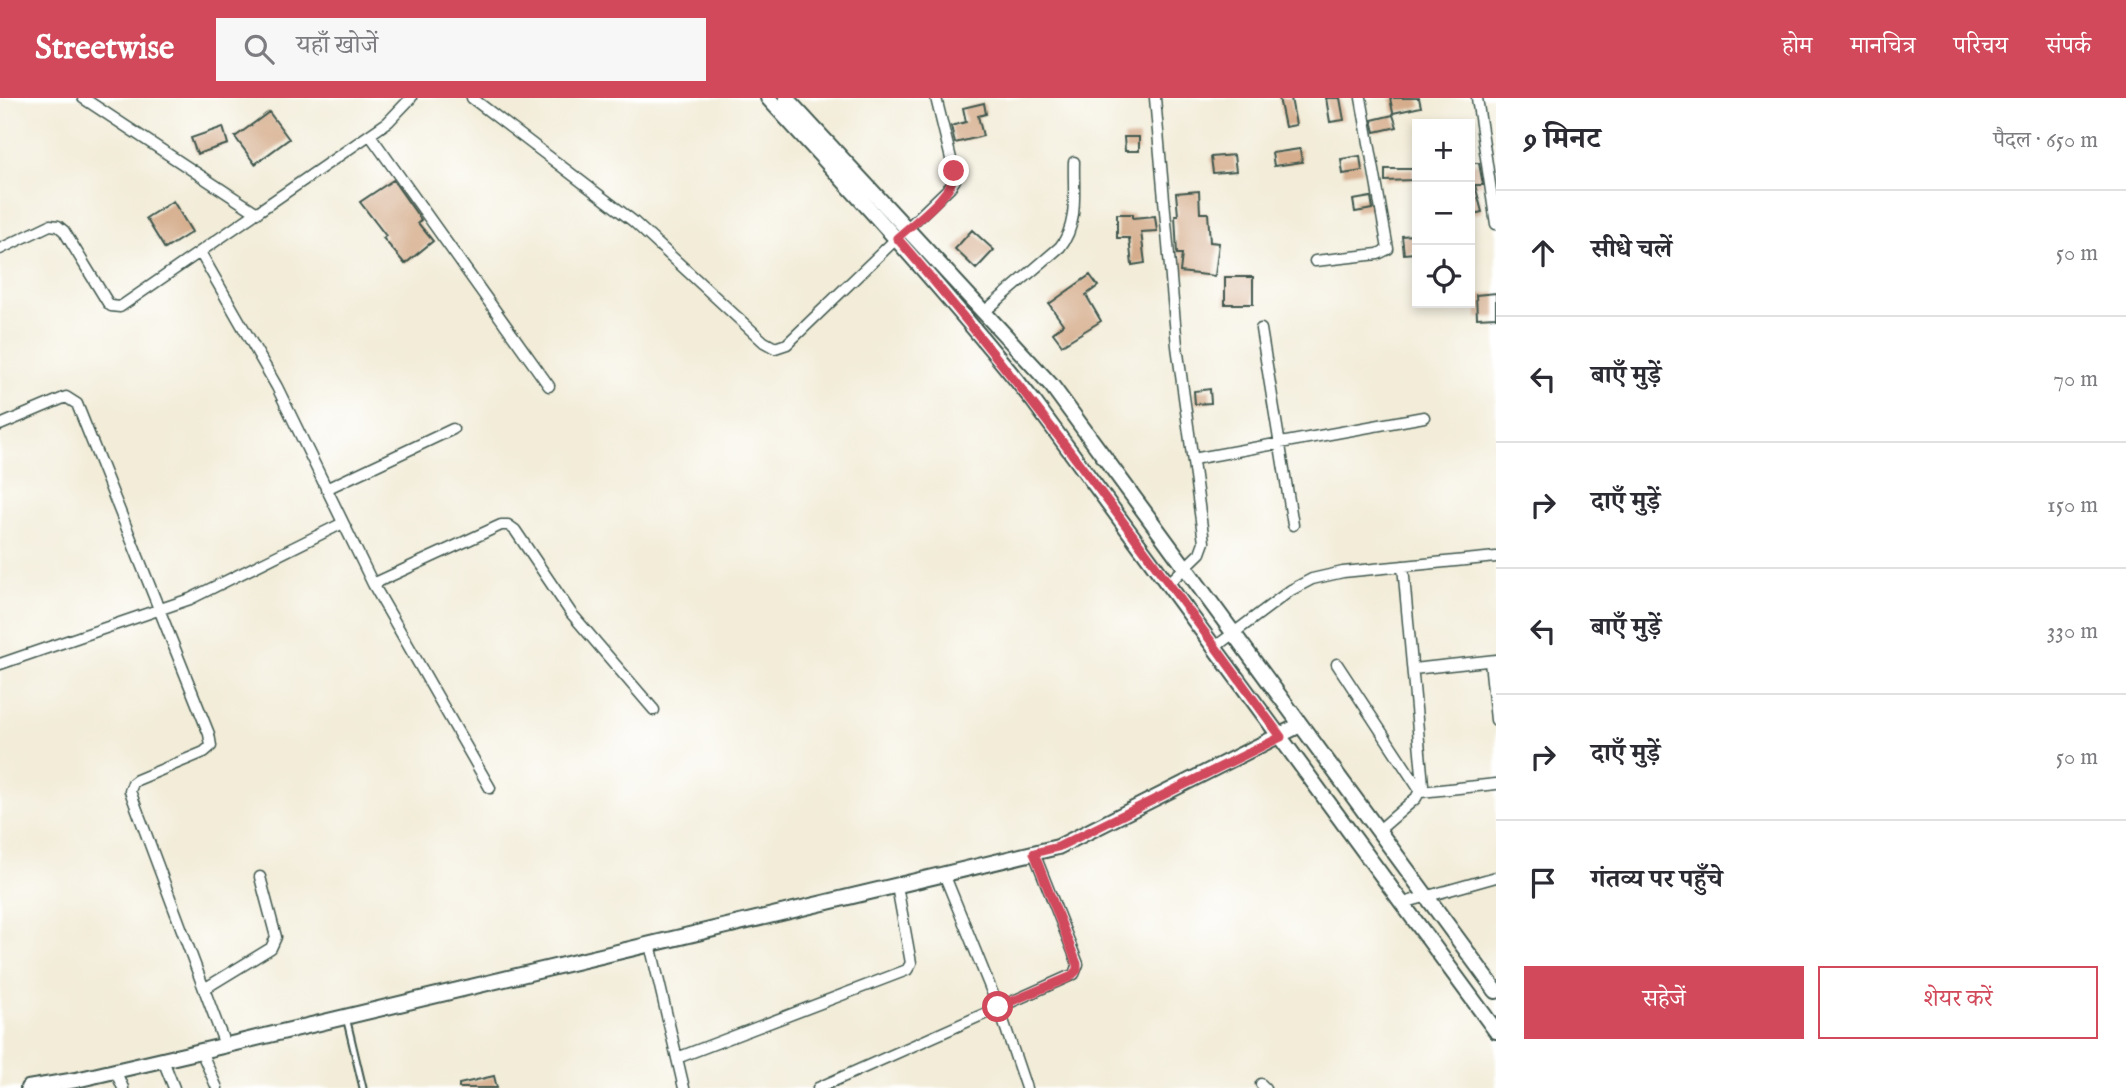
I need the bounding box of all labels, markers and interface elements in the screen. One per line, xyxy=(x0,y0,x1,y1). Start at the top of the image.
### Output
search box xyxy=(216,18,706,81)
text: Streetwise xyxy=(35,28,174,70)
text: यहाँ खोजें xyxy=(296,29,378,62)
icon: search xyxy=(240,30,278,68)
text: होम xyxy=(1782,31,1812,62)
text: मानचित्र xyxy=(1850,31,1916,62)
text: परिचय xyxy=(1954,31,2008,62)
text: संपर्क xyxy=(2046,31,2091,62)
map controls xyxy=(1412,119,1475,308)
button: + xyxy=(1412,119,1475,182)
text: 9 मिनट xyxy=(1524,121,1601,159)
text: पैदल · 650 m xyxy=(1993,126,2098,155)
route end xyxy=(938,155,969,186)
button: − xyxy=(1412,182,1475,245)
text: सीधे चलें xyxy=(1591,233,1672,266)
icon: ahead xyxy=(1524,234,1562,272)
text: 50 m xyxy=(2056,239,2098,268)
button: locate xyxy=(1412,245,1475,308)
text: बाएँ मुड़ें xyxy=(1591,359,1661,392)
icon: left xyxy=(1524,360,1562,398)
text: 70 m xyxy=(2053,365,2098,394)
text: दाएँ मुड़ें xyxy=(1591,485,1660,518)
icon: right xyxy=(1524,486,1562,524)
text: 150 m xyxy=(2047,491,2098,520)
text: बाएँ मुड़ें xyxy=(1591,611,1661,644)
icon: left xyxy=(1524,612,1562,650)
text: 330 m xyxy=(2047,617,2098,646)
text: दाएँ मुड़ें xyxy=(1591,737,1660,770)
icon: right xyxy=(1524,738,1562,776)
text: 50 m xyxy=(2056,743,2098,772)
text: गंतव्य पर पहुँचे xyxy=(1591,863,1723,896)
icon: arrive xyxy=(1524,864,1562,902)
button: सहेजें xyxy=(1524,966,1804,1039)
button: शेयर करें xyxy=(1818,966,2098,1039)
route start xyxy=(982,991,1013,1022)

